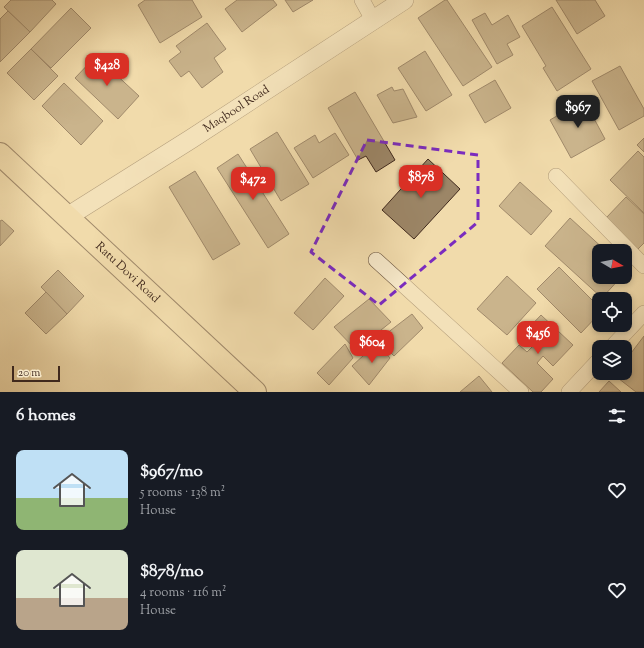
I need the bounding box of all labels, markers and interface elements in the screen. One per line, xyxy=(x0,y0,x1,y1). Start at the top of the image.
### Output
pin: $428 xyxy=(83,53,131,87)
text: $428 xyxy=(94,57,120,75)
street label: Maqbool Road xyxy=(200,81,273,137)
pin: $967 xyxy=(554,95,602,129)
text: $967 xyxy=(565,99,591,117)
pin: $878 xyxy=(397,165,445,199)
pin: $472 xyxy=(229,167,277,201)
text: $878 xyxy=(408,169,434,187)
text: $472 xyxy=(240,171,266,189)
street label: Ratu Dovi Road xyxy=(91,238,164,308)
north arrow xyxy=(592,244,632,284)
map controls xyxy=(592,244,632,380)
button: locate xyxy=(592,292,632,332)
pin: $456 xyxy=(514,321,562,355)
text: $456 xyxy=(526,325,550,343)
pin: $604 xyxy=(348,330,396,364)
text: $604 xyxy=(359,334,385,352)
button: layers xyxy=(592,340,632,380)
scale bar xyxy=(12,364,60,383)
text: 20 m xyxy=(18,365,40,381)
text: 6 homes xyxy=(16,404,76,428)
icon: filters xyxy=(606,405,628,427)
text: $967/mo xyxy=(140,460,203,484)
icon: home xyxy=(48,466,96,514)
icon: heart xyxy=(606,479,628,501)
text: 5 rooms · 138 m² xyxy=(140,484,225,502)
text: House xyxy=(140,502,176,520)
text: $878/mo xyxy=(140,560,204,584)
icon: home xyxy=(48,566,96,614)
icon: heart xyxy=(606,579,628,601)
text: 4 rooms · 116 m² xyxy=(140,584,226,602)
text: House xyxy=(140,602,176,620)

